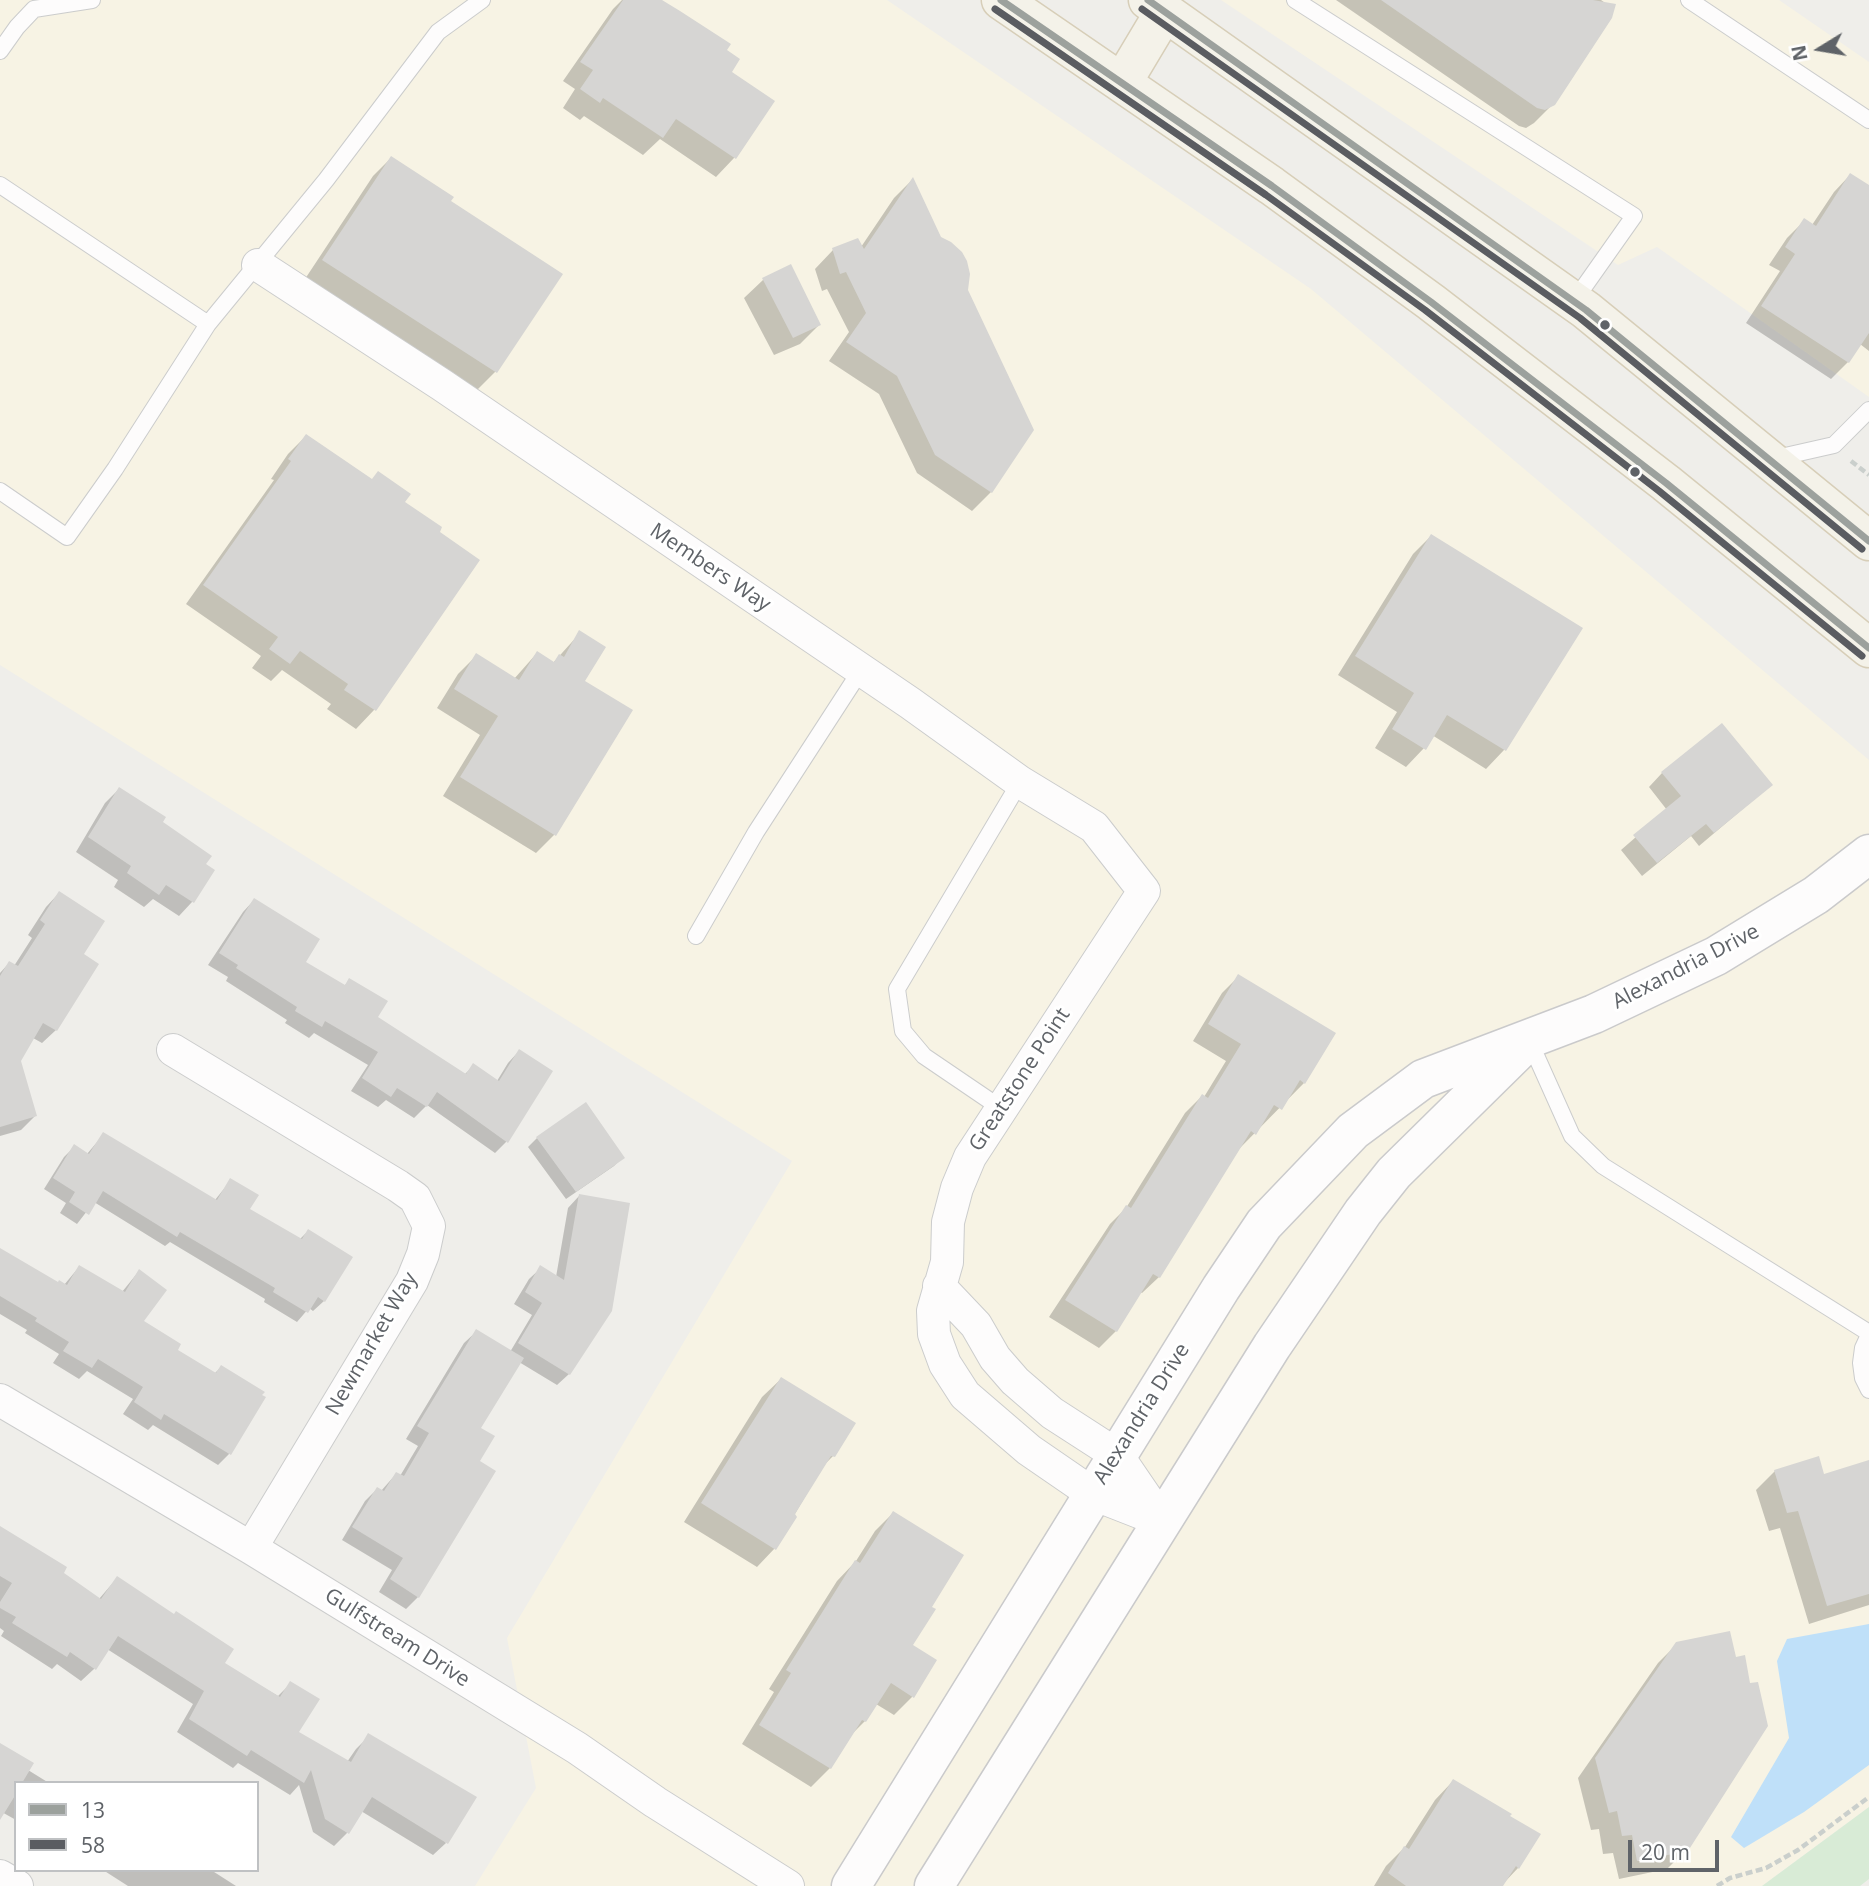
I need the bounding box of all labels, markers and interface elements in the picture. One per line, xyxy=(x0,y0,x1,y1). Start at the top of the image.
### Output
north arrow xyxy=(1785,14,1855,84)
text: N xyxy=(1785,43,1814,63)
unlabelled marker xyxy=(1598,318,1612,332)
unlabelled marker xyxy=(1628,465,1642,479)
street label: Members Way xyxy=(645,518,775,618)
street label: Alexandria Drive xyxy=(1608,919,1764,1015)
street label: Greatstone Point xyxy=(964,1004,1076,1156)
street label: Newmarket Way xyxy=(321,1268,423,1420)
street label: Alexandria Drive xyxy=(1089,1339,1195,1489)
street label: Gulfstream Drive xyxy=(320,1583,474,1693)
legend xyxy=(14,1781,259,1872)
text: 13 xyxy=(81,1796,105,1824)
scale bar xyxy=(1631,1826,1722,1870)
text: 58 xyxy=(81,1831,105,1859)
text: 20 m xyxy=(1641,1838,1690,1866)

